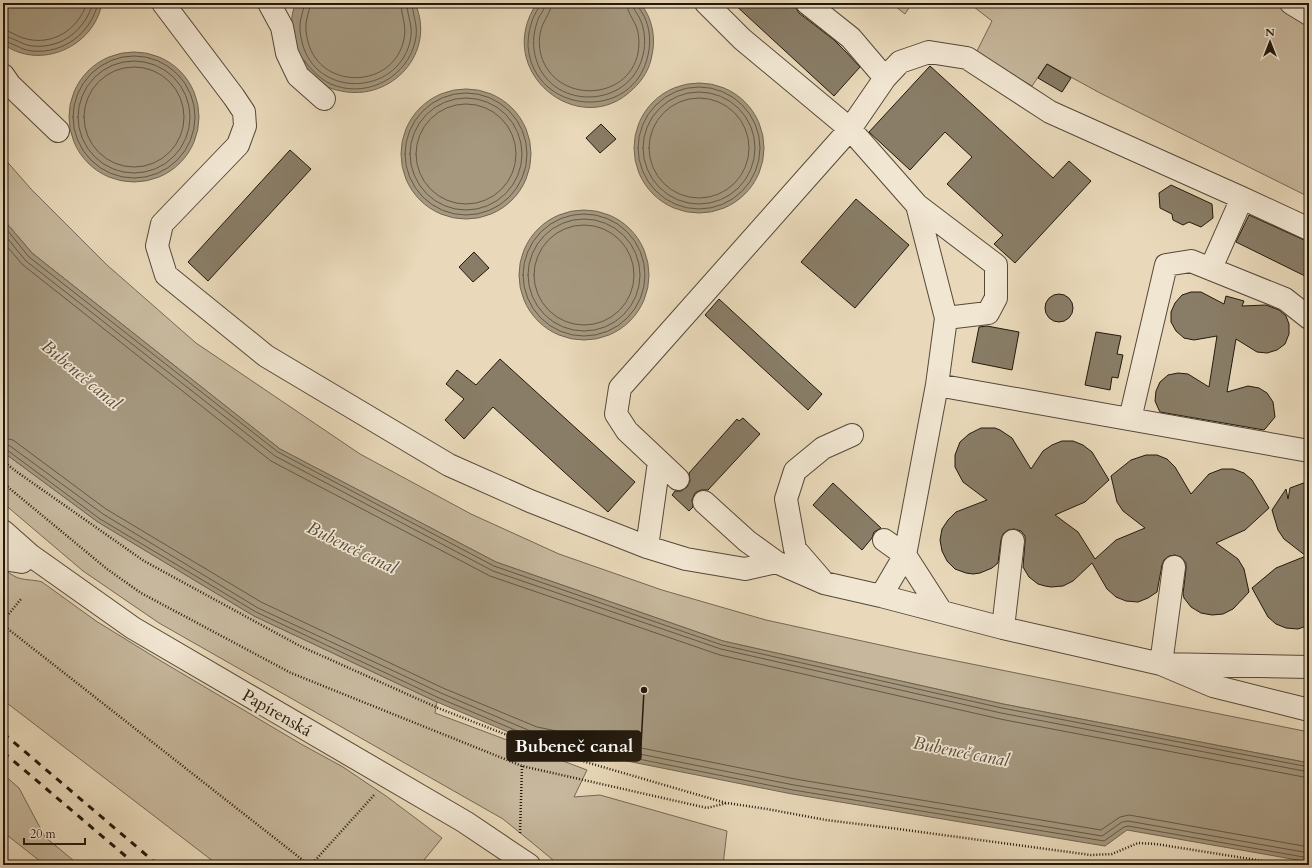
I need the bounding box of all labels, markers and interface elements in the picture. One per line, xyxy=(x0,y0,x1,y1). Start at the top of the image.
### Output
north arrow xyxy=(1250,22,1290,62)
text: N xyxy=(1265,25,1275,40)
water label: Bubeneč canal xyxy=(36,334,127,417)
water label: Bubeneč canal xyxy=(303,515,402,581)
street label: Papírenská xyxy=(238,684,317,743)
water label: Bubeneč canal xyxy=(911,730,1012,774)
callout: Bubeneč canal xyxy=(507,731,641,761)
text: Bubeneč canal xyxy=(515,734,633,759)
scale bar xyxy=(24,820,85,846)
text: 20 m xyxy=(30,826,57,842)

